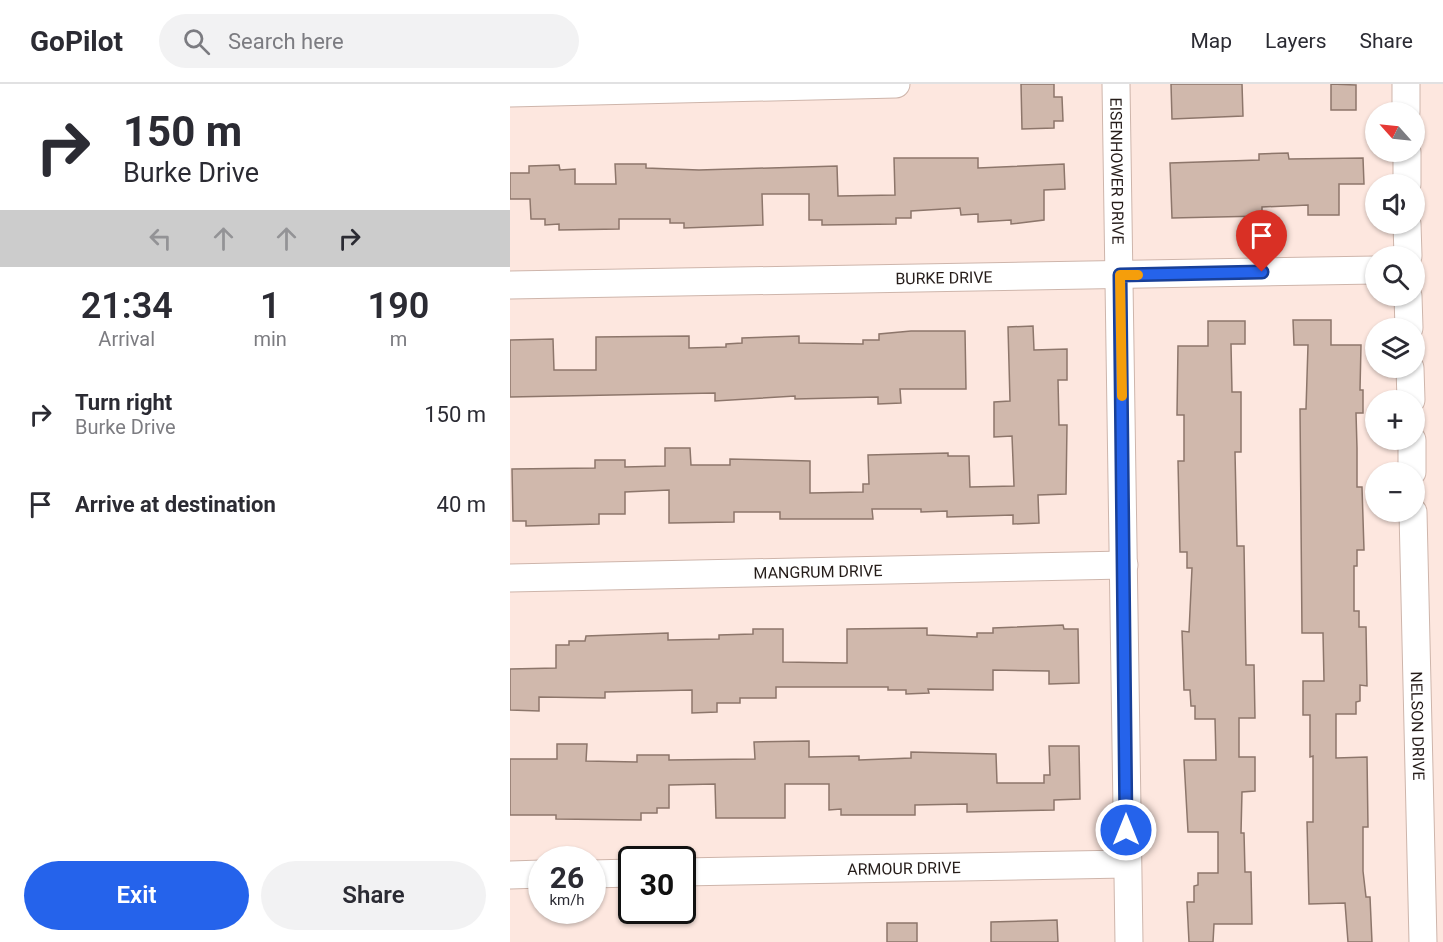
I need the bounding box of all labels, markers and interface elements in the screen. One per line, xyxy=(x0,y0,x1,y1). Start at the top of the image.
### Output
search box xyxy=(159,14,579,68)
text: GoPilot xyxy=(30,25,123,58)
icon: search xyxy=(180,25,213,58)
text: Search here xyxy=(228,29,344,54)
text: Map xyxy=(1190,29,1232,53)
text: Layers xyxy=(1265,29,1326,53)
text: Share xyxy=(1359,29,1413,53)
street label: EISENHOWER DRIVE xyxy=(1107,97,1128,245)
north arrow xyxy=(1365,102,1425,162)
map controls xyxy=(1365,102,1425,522)
text: 150 m xyxy=(123,107,242,156)
icon: right xyxy=(24,108,102,186)
text: Burke Drive xyxy=(123,157,259,189)
button: sound xyxy=(1365,174,1425,234)
pin xyxy=(1236,210,1287,272)
icon: arrive xyxy=(1245,219,1278,252)
icon: left xyxy=(144,222,177,255)
icon: ahead xyxy=(207,222,240,255)
icon: ahead xyxy=(270,222,303,255)
icon: right xyxy=(333,222,366,255)
button: search xyxy=(1365,246,1425,306)
street label: BURKE DRIVE xyxy=(895,267,993,288)
text: 21:34 xyxy=(81,285,173,327)
text: 1 xyxy=(260,285,280,327)
text: 190 xyxy=(368,285,429,327)
button: layers xyxy=(1365,318,1425,378)
text: Arrival xyxy=(98,327,155,351)
text: min xyxy=(253,327,287,351)
text: m xyxy=(390,327,407,351)
text: Turn right xyxy=(75,390,172,415)
button: + xyxy=(1365,390,1425,450)
icon: right xyxy=(24,398,57,431)
text: 150 m xyxy=(424,402,486,427)
text: Burke Drive xyxy=(75,415,176,439)
button: − xyxy=(1365,462,1425,522)
icon: arrive xyxy=(24,488,57,521)
text: Arrive at destination xyxy=(75,492,276,517)
text: 40 m xyxy=(437,492,486,517)
street label: MANGRUM DRIVE xyxy=(753,561,883,582)
street label: NELSON DRIVE xyxy=(1407,671,1429,781)
position arrow xyxy=(1094,798,1158,862)
speed limit sign: 30 xyxy=(618,846,696,924)
street label: ARMOUR DRIVE xyxy=(847,857,961,879)
text: 26 xyxy=(550,860,584,895)
button: Exit xyxy=(24,861,249,930)
button: Share xyxy=(261,861,486,930)
text: km/h xyxy=(549,891,585,909)

